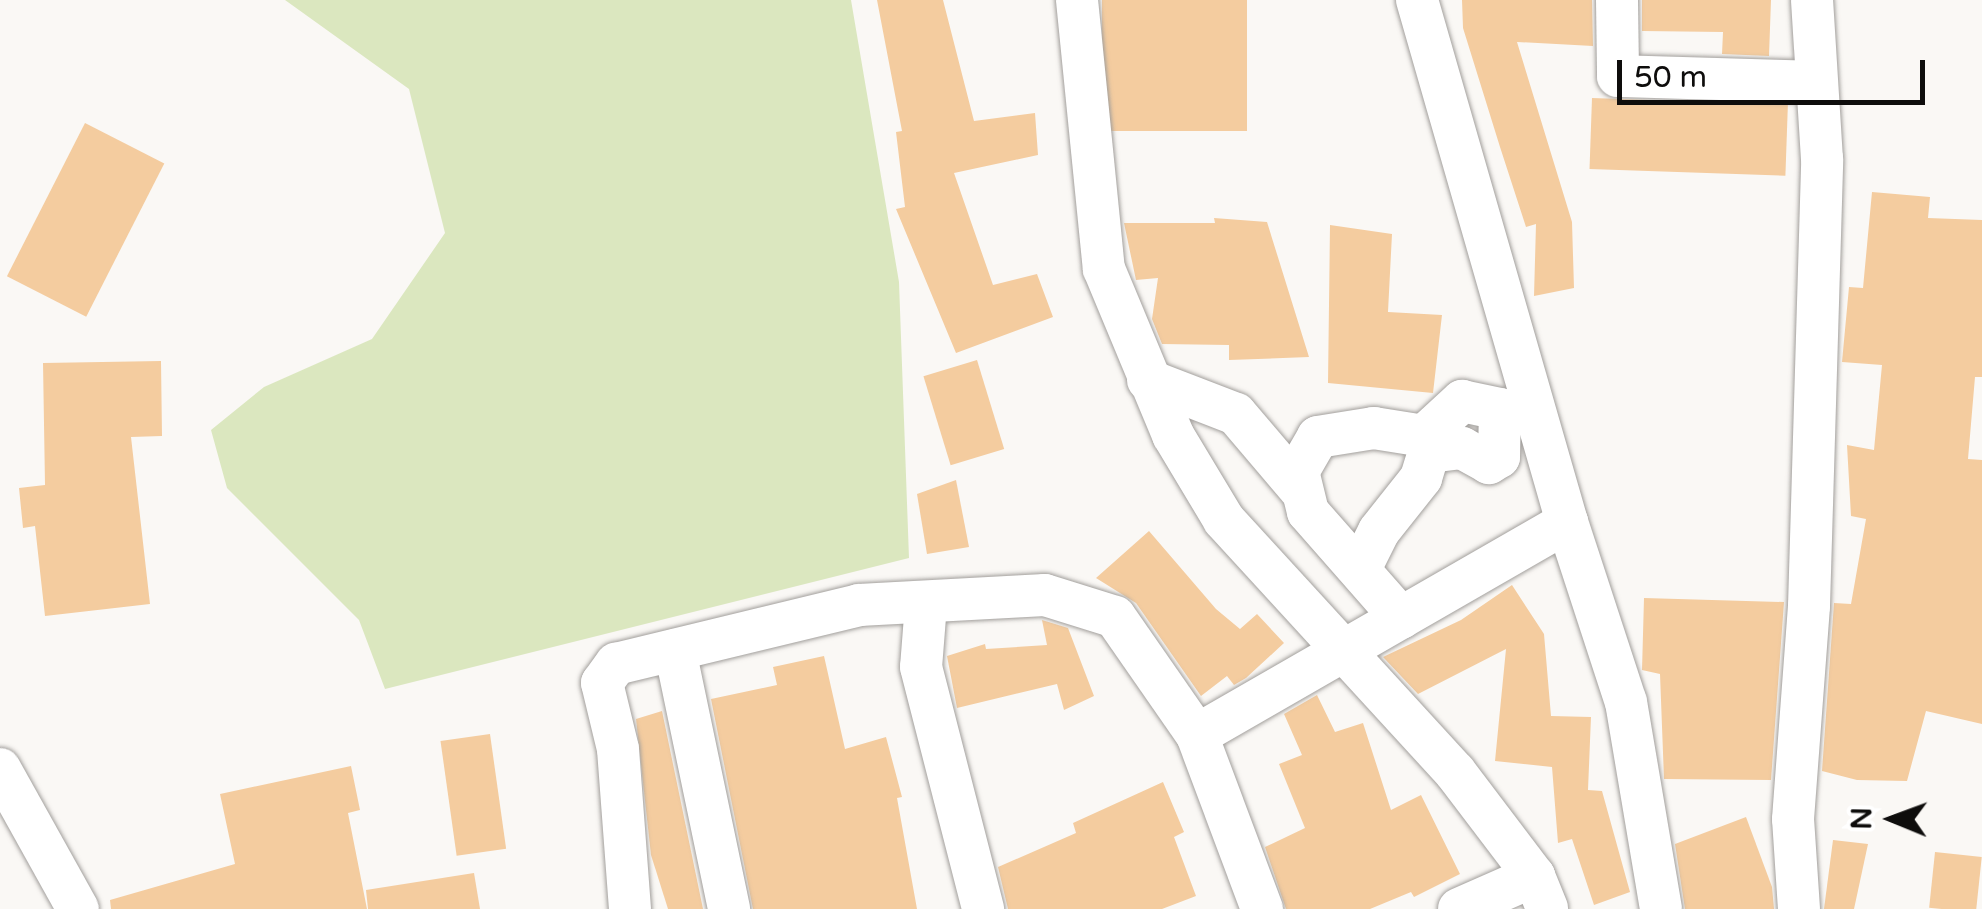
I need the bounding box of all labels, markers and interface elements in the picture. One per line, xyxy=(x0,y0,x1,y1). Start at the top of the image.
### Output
scale bar xyxy=(1622,40,1930,102)
text: 50 m xyxy=(1634,59,1707,96)
north arrow xyxy=(1842,769,1942,869)
text: N xyxy=(1845,807,1879,830)

